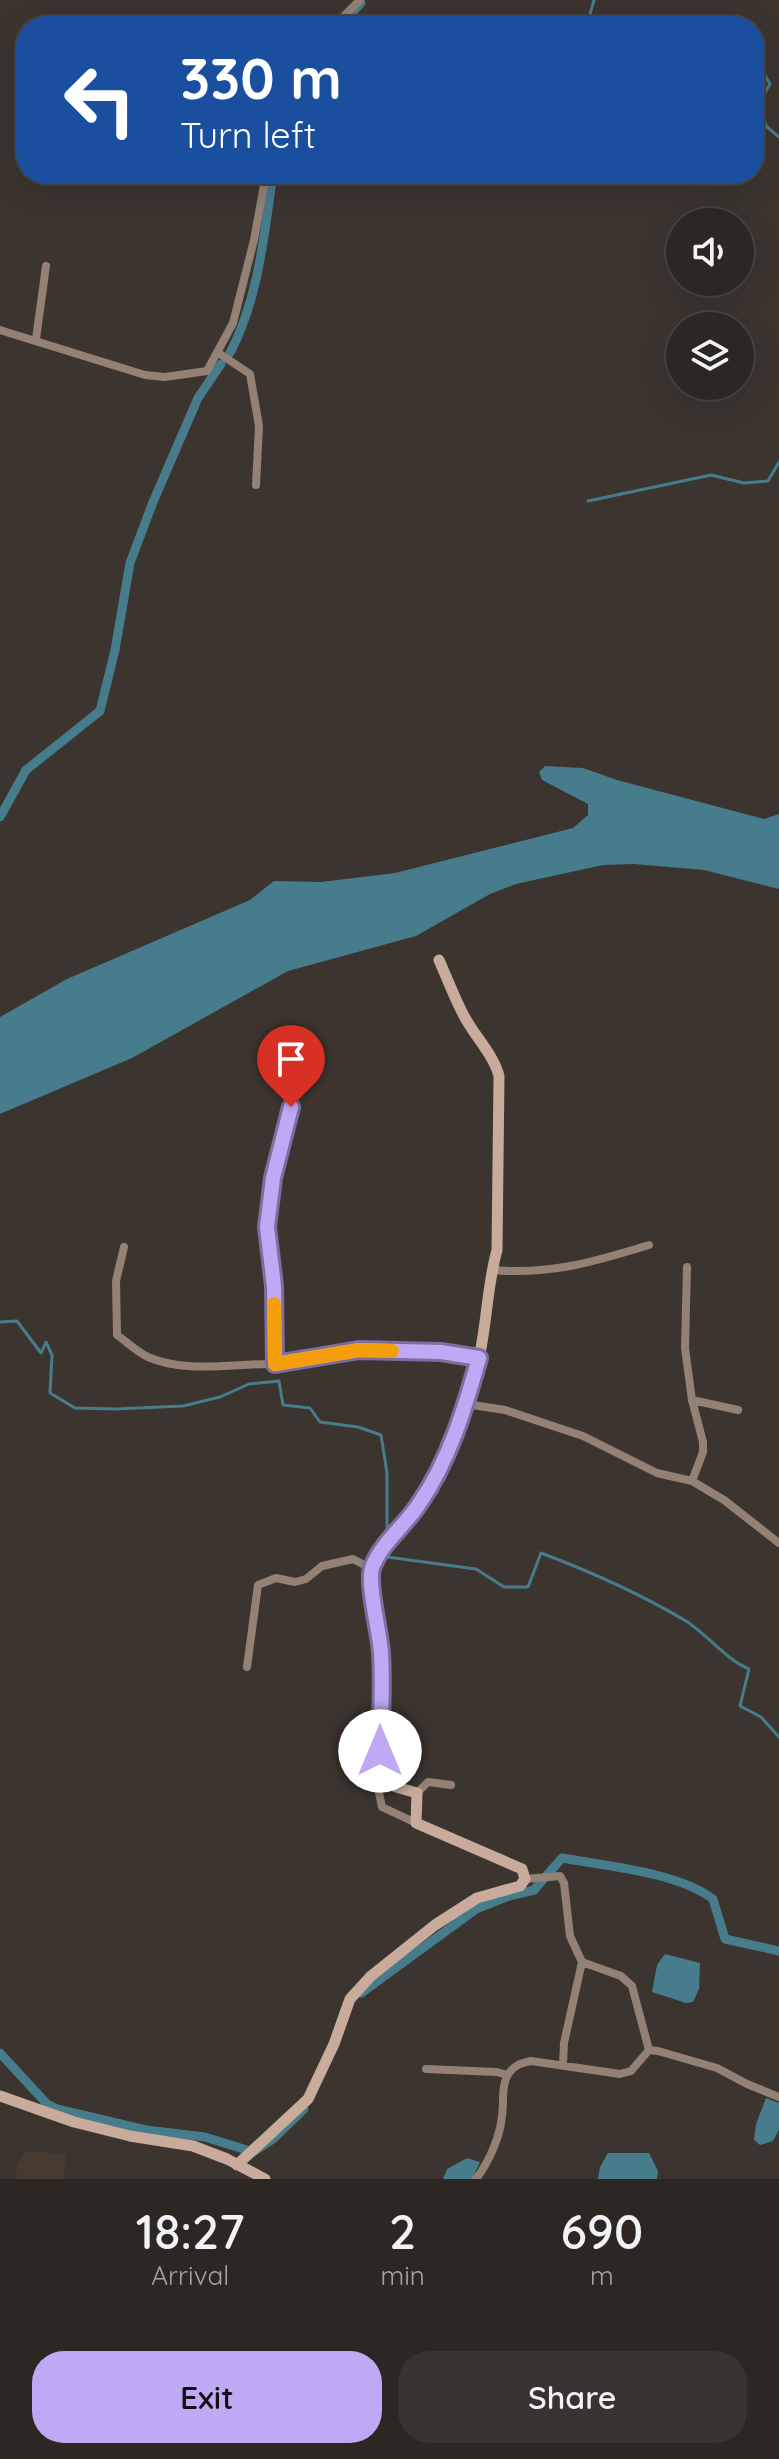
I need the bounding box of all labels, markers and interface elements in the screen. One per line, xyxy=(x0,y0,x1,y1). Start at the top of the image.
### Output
text: 330 m xyxy=(180,43,342,113)
icon: left xyxy=(48,48,152,152)
text: Turn left xyxy=(180,112,316,157)
map controls xyxy=(666,208,754,400)
button: sound xyxy=(666,208,754,296)
button: layers xyxy=(666,312,754,400)
pin xyxy=(257,1025,325,1107)
icon: arrive xyxy=(269,1037,313,1081)
position arrow xyxy=(338,1709,422,1793)
text: 18:27 xyxy=(136,2201,245,2261)
text: 2 xyxy=(389,2201,416,2261)
text: 690 xyxy=(561,2201,643,2261)
text: Arrival xyxy=(151,2259,229,2292)
text: min xyxy=(380,2259,425,2292)
text: m xyxy=(590,2259,614,2292)
button: Exit xyxy=(32,2351,382,2443)
button: Share xyxy=(398,2351,747,2443)

